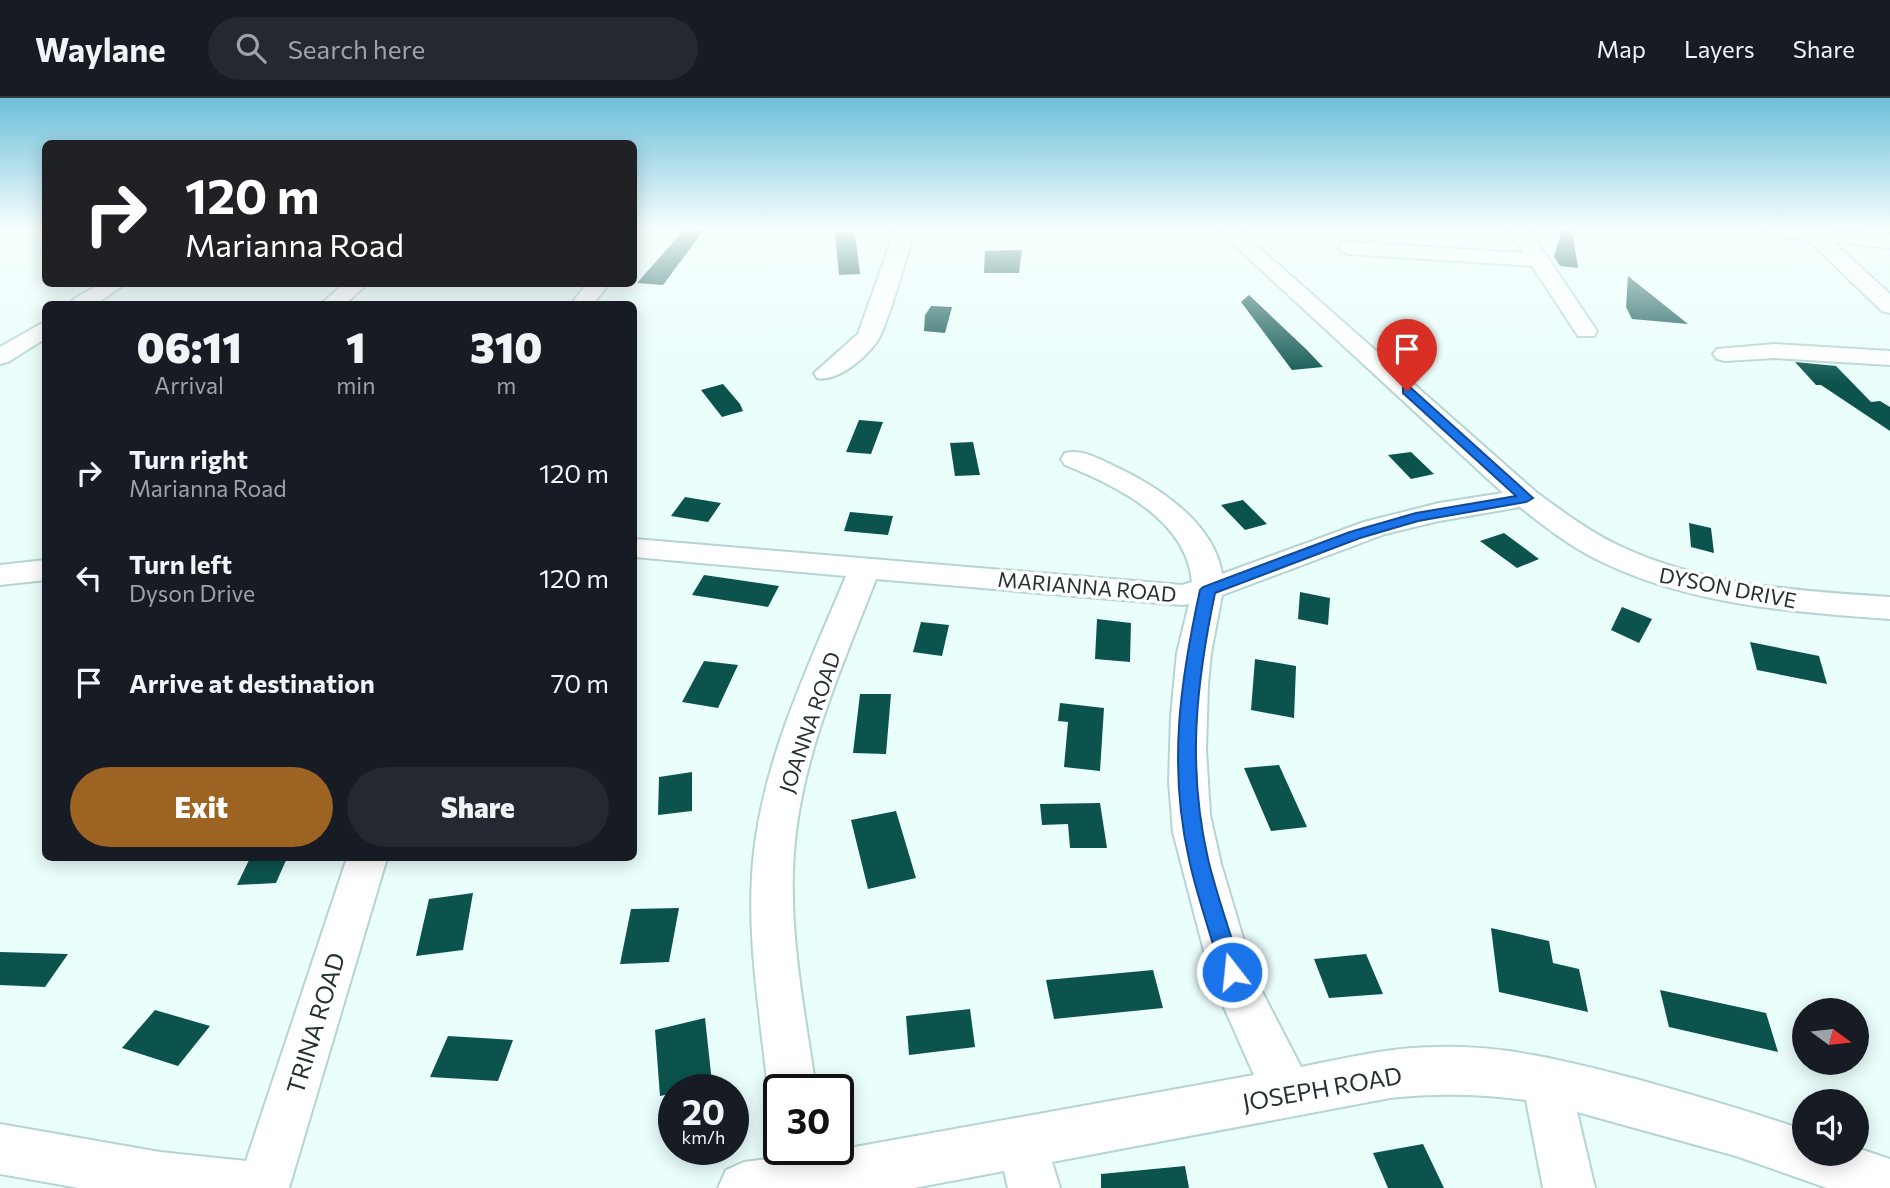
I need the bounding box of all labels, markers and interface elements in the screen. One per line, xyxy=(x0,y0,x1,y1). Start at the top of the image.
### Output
search box xyxy=(208,17,698,80)
text: Waylane xyxy=(35,28,166,69)
icon: search xyxy=(232,29,270,67)
text: Search here xyxy=(288,33,425,64)
text: Map xyxy=(1597,34,1646,63)
text: Layers xyxy=(1684,34,1755,63)
text: Share xyxy=(1793,34,1855,63)
text: 120 m xyxy=(185,164,319,224)
icon: right xyxy=(70,168,161,259)
text: Marianna Road xyxy=(185,224,404,264)
pin xyxy=(1377,319,1437,391)
text: 06:11 xyxy=(136,320,242,372)
text: 1 xyxy=(346,320,366,372)
text: 310 xyxy=(470,320,542,372)
icon: arrive xyxy=(1388,330,1426,368)
text: Arrival xyxy=(154,371,224,399)
text: min xyxy=(336,371,375,399)
text: m xyxy=(496,371,516,399)
text: Turn right xyxy=(129,443,248,474)
icon: right xyxy=(70,454,108,492)
text: 120 m xyxy=(539,457,609,488)
text: Marianna Road xyxy=(129,474,286,502)
text: Turn left xyxy=(129,548,232,579)
icon: left xyxy=(70,559,108,597)
street label: DYSON DRIVE xyxy=(1657,561,1799,613)
text: 120 m xyxy=(539,562,609,593)
street label: MARIANNA ROAD xyxy=(997,566,1177,606)
text: Dyson Drive xyxy=(129,579,255,607)
street label: JOANNA ROAD xyxy=(773,648,845,796)
icon: arrive xyxy=(70,664,108,702)
text: Arrive at destination xyxy=(129,667,375,698)
text: 70 m xyxy=(551,667,609,698)
button: Exit xyxy=(70,767,333,847)
button: Share xyxy=(347,767,609,847)
position arrow xyxy=(1195,935,1269,1009)
street label: TRINA ROAD xyxy=(280,949,350,1097)
north arrow xyxy=(1792,998,1869,1074)
map controls xyxy=(1792,998,1869,1166)
street label: JOSEPH ROAD xyxy=(1240,1060,1404,1116)
speed limit sign: 30 xyxy=(763,1074,854,1165)
text: 20 xyxy=(682,1089,725,1132)
button: sound xyxy=(1792,1089,1869,1166)
text: km/h xyxy=(682,1126,725,1148)

